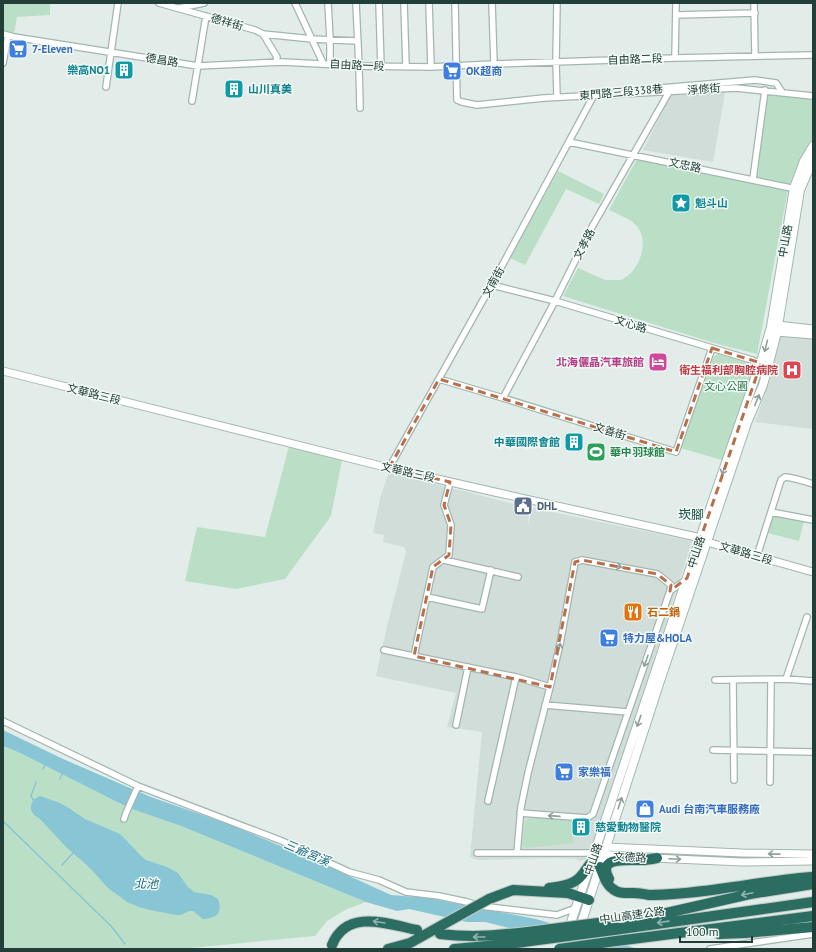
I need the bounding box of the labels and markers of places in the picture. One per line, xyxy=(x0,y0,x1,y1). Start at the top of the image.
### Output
supermarket icon: 7-Eleven xyxy=(7,38,29,60)
place label: 7-Eleven xyxy=(32,42,73,56)
building icon: 樂高NO1 xyxy=(113,59,135,81)
supermarket icon: OK超商 xyxy=(441,60,463,82)
place label: 樂高NO1 xyxy=(67,63,110,77)
place label: OK超商 xyxy=(466,64,502,78)
building icon: 山川真美 xyxy=(223,78,245,100)
place label: 山川真美 xyxy=(248,82,292,96)
place icon: 魁斗山 xyxy=(670,192,692,214)
place label: 魁斗山 xyxy=(695,196,728,210)
hotel icon: 北海儷晶汽車旅館 xyxy=(647,351,669,373)
place label: 北海儷晶汽車旅館 xyxy=(556,355,644,369)
hospital icon: 衛生福利部胸腔病院 xyxy=(781,359,803,381)
place label: 衛生福利部胸腔病院 xyxy=(679,363,778,377)
building icon: 中華國際會館 xyxy=(563,431,585,453)
place label: 中華國際會館 xyxy=(494,435,560,449)
sports icon: 華中羽球館 xyxy=(585,441,607,463)
place label: 華中羽球館 xyxy=(610,445,665,459)
public building icon: DHL xyxy=(512,495,534,517)
place label: DHL xyxy=(537,499,557,513)
restaurant icon: 石二鍋 xyxy=(622,601,644,623)
place label: 石二鍋 xyxy=(647,605,680,619)
supermarket icon: 特力屋&HOLA xyxy=(598,627,620,649)
place label: 特力屋&HOLA xyxy=(623,631,692,645)
supermarket icon: 家樂福 xyxy=(553,761,575,783)
place label: 家樂福 xyxy=(578,765,611,779)
shop icon: Audi 台南汽車服務廠 xyxy=(634,798,656,820)
place label: Audi 台南汽車服務廠 xyxy=(659,802,760,816)
building icon: 慈愛動物醫院 xyxy=(570,816,592,838)
place label: 慈愛動物醫院 xyxy=(595,820,661,834)

